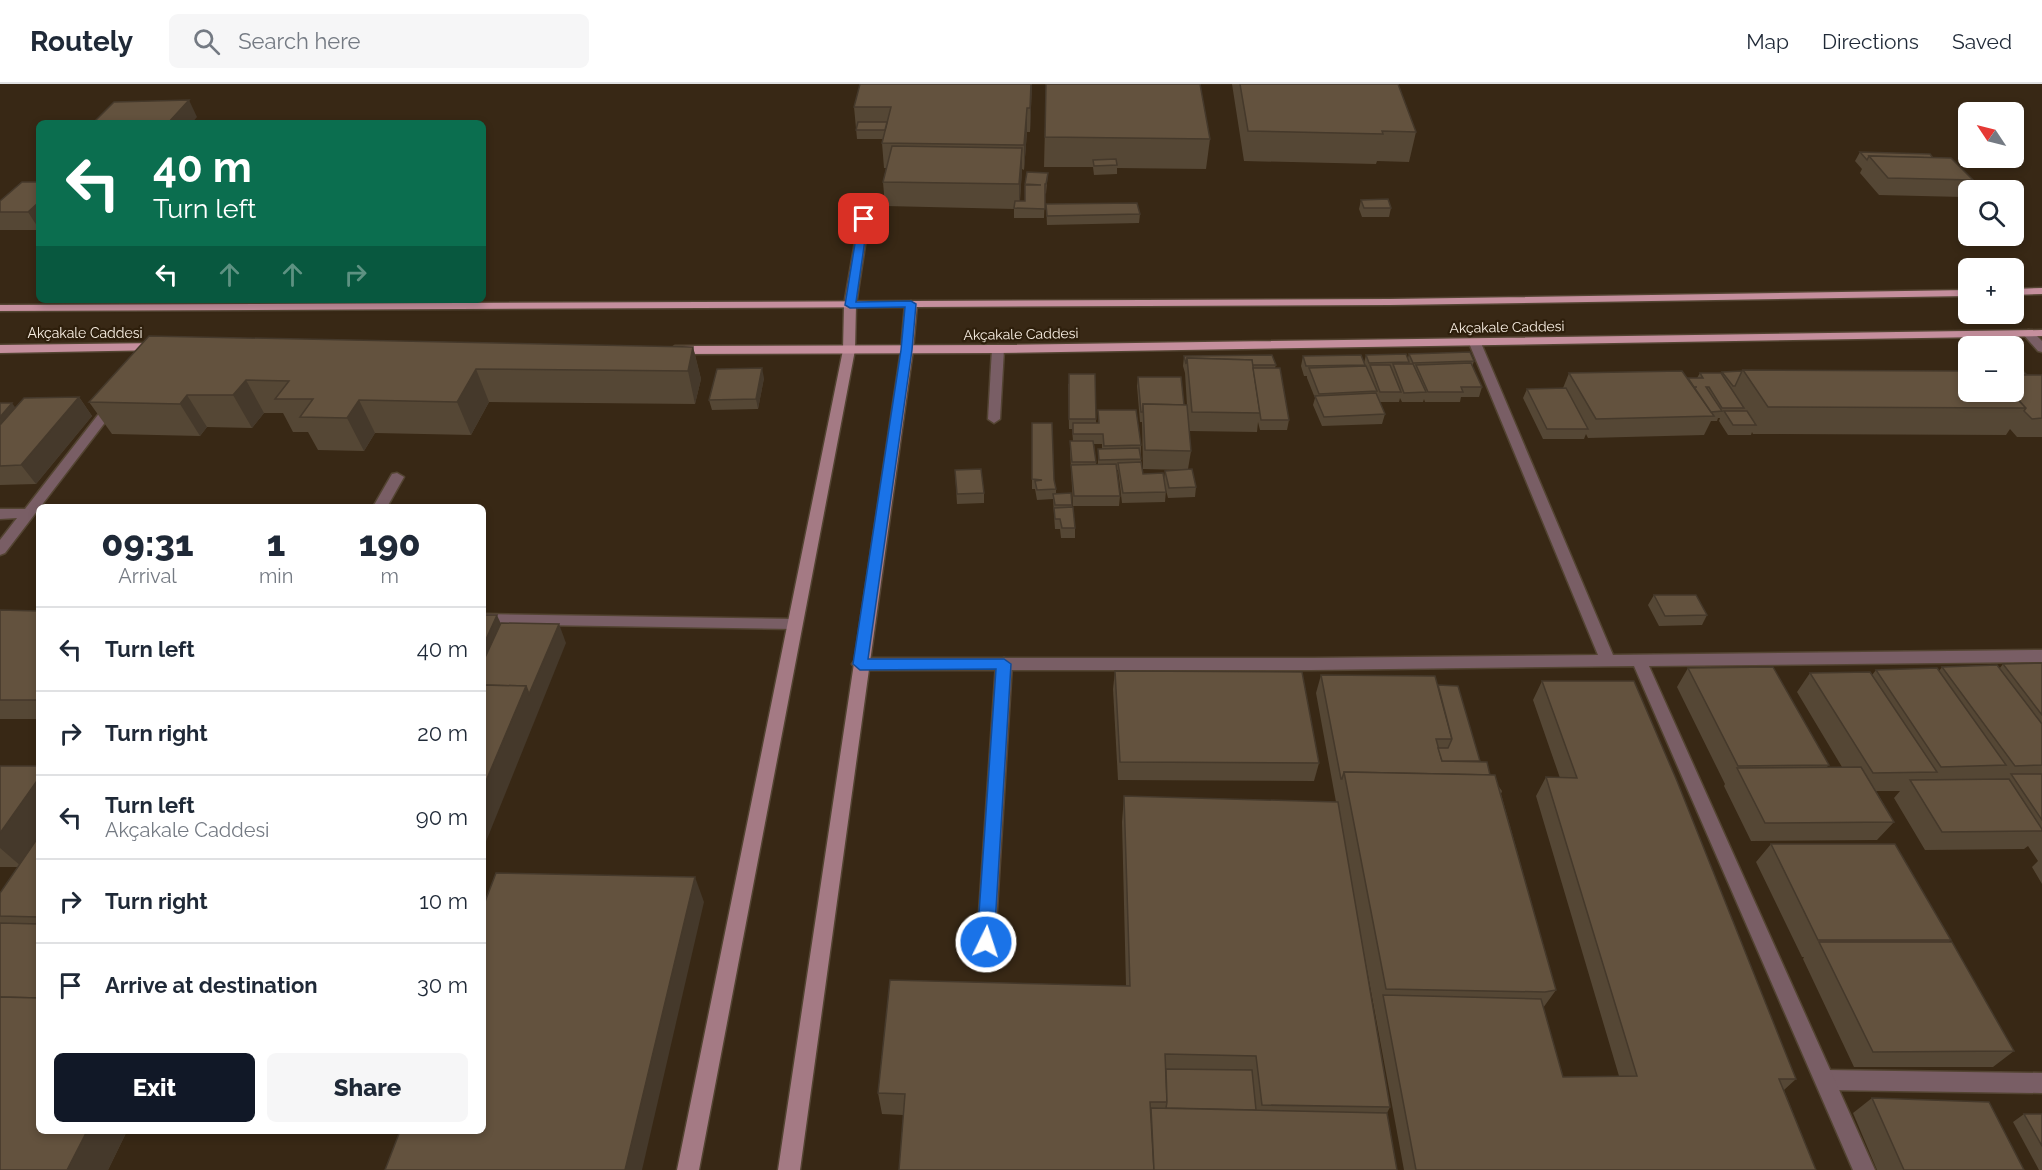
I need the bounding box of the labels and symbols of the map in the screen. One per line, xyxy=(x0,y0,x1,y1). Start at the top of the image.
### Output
north arrow xyxy=(1958,102,2024,168)
pin xyxy=(838,193,889,244)
street label: Akçakale Caddesi xyxy=(1449,318,1565,336)
street label: Akçakale Caddesi xyxy=(27,325,143,341)
street label: Akçakale Caddesi xyxy=(963,325,1079,343)
position arrow xyxy=(954,910,1018,974)

